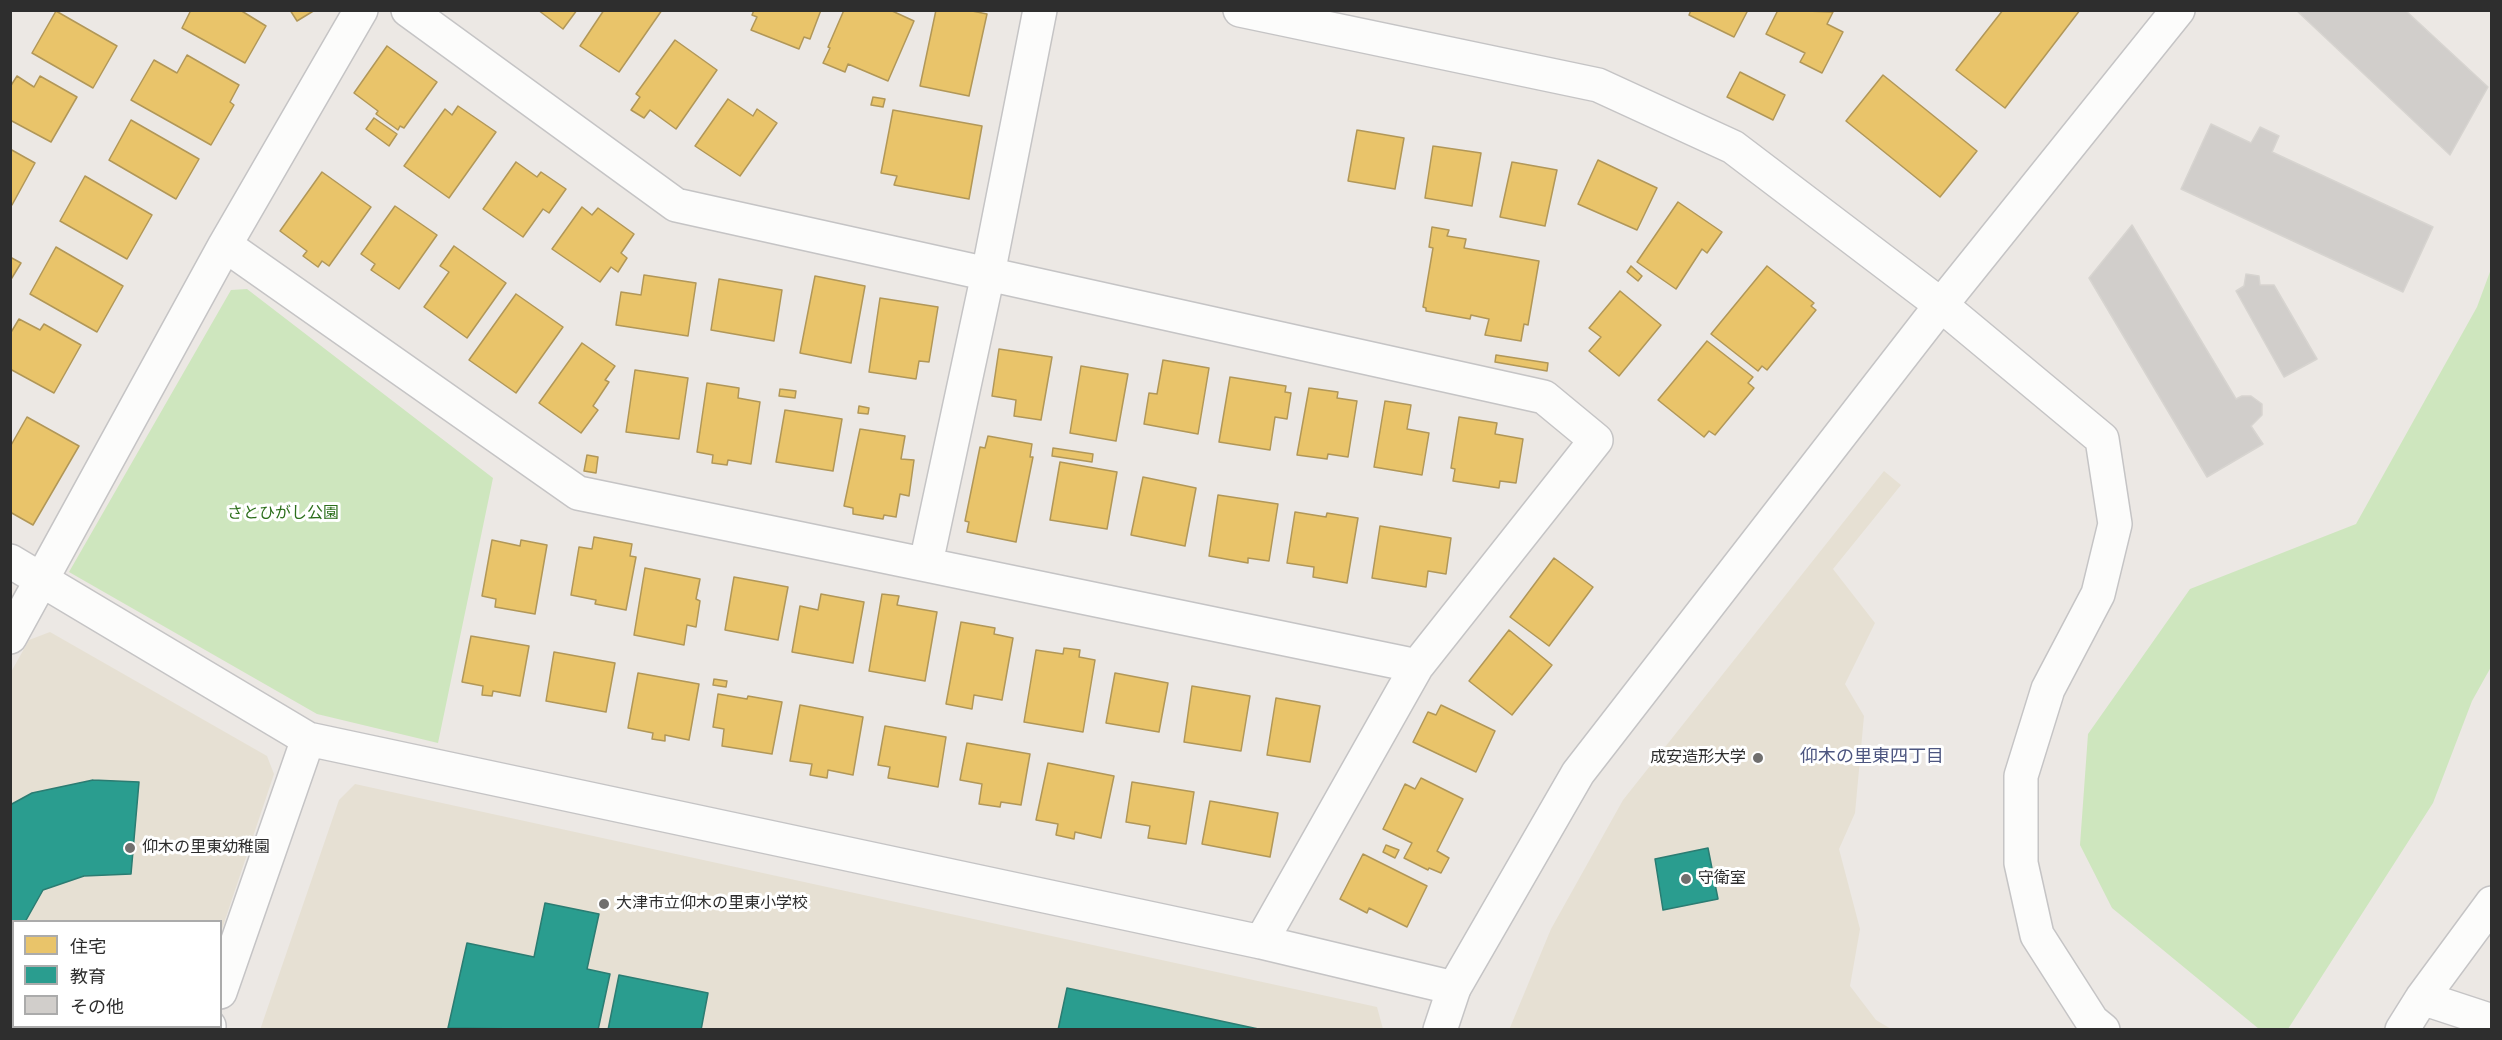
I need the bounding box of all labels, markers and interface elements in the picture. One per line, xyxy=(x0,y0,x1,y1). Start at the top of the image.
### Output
park label: さとひがし公園 xyxy=(227,504,339,524)
district label: 仰木の里東四丁目 xyxy=(1800,746,1944,768)
place label: 成安造形大学 xyxy=(1650,748,1746,768)
marker: 成安造形大学 xyxy=(1751,751,1765,765)
place label: 仰木の里東幼稚園 xyxy=(142,838,270,858)
marker: 仰木の里東幼稚園 xyxy=(123,841,137,855)
place label: 守衛室 xyxy=(1698,869,1746,889)
marker: 守衛室 xyxy=(1679,872,1693,886)
place label: 大津市立仰木の里東小学校 xyxy=(616,894,808,914)
marker: 大津市立仰木の里東小学校 xyxy=(597,897,611,911)
legend xyxy=(12,920,222,1028)
text: 住宅 xyxy=(70,937,106,957)
text: 教育 xyxy=(70,967,106,987)
text: その他 xyxy=(70,997,124,1017)

